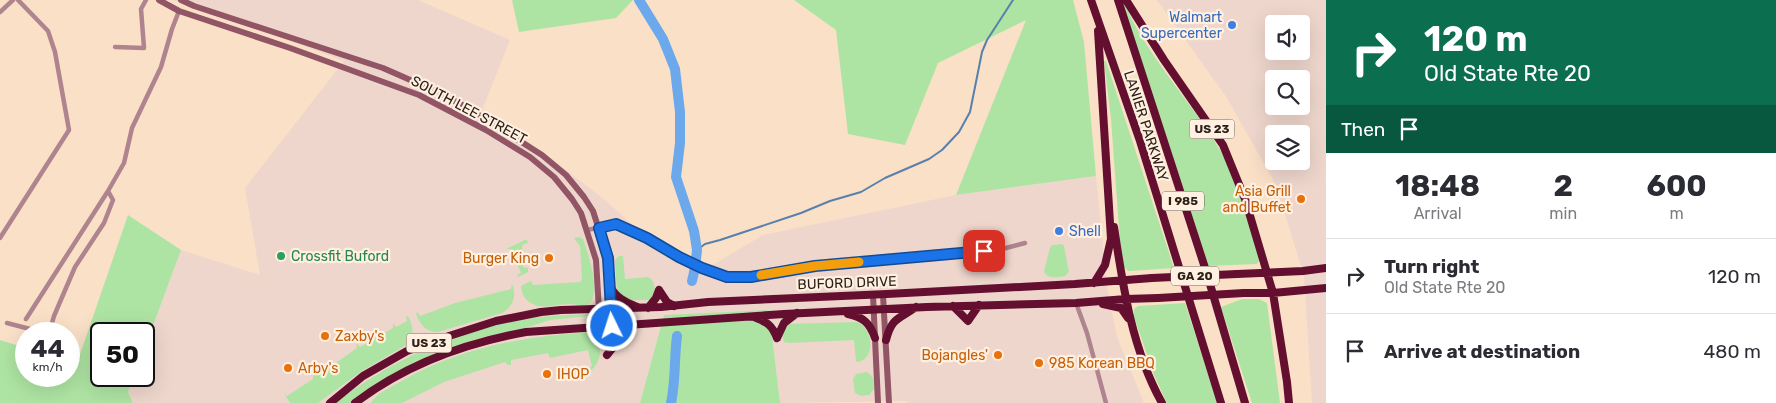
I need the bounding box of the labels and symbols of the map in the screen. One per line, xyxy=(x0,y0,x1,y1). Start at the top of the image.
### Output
place label: Walmart Supercenter xyxy=(1141,9,1223,42)
marker: Walmart Supercenter xyxy=(1226,19,1238,31)
street label: LANIER PARKWAY xyxy=(1120,68,1172,184)
street label: SOUTH LEE STREET xyxy=(408,72,530,148)
road number: US 23 xyxy=(1190,120,1234,138)
place label: Asia Grill and Buffet xyxy=(1222,183,1292,216)
road number: I 985 xyxy=(1162,192,1204,210)
marker: Asia Grill and Buffet xyxy=(1295,193,1307,205)
place label: Shell xyxy=(1069,223,1101,240)
marker: Shell xyxy=(1053,225,1065,237)
pin xyxy=(963,230,1005,272)
place label: Crossfit Buford xyxy=(291,248,389,265)
marker: Crossfit Buford xyxy=(275,250,287,262)
place label: Burger King xyxy=(463,250,539,267)
marker: Burger King xyxy=(543,252,555,264)
road number: GA 20 xyxy=(1171,266,1219,286)
street label: BUFORD DRIVE xyxy=(797,273,897,293)
position arrow xyxy=(585,299,637,351)
speed limit sign: 50 xyxy=(90,322,155,387)
place label: Zaxby's xyxy=(335,328,384,345)
marker: Zaxby's xyxy=(319,330,331,342)
road number: US 23 xyxy=(406,333,452,352)
place label: Bojangles' xyxy=(921,347,988,364)
marker: Bojangles' xyxy=(992,349,1004,361)
place label: 985 Korean BBQ xyxy=(1049,355,1155,372)
marker: 985 Korean BBQ xyxy=(1033,357,1045,369)
place label: Arby's xyxy=(298,360,338,377)
marker: Arby's xyxy=(282,362,294,374)
place label: IHOP xyxy=(557,366,589,383)
marker: IHOP xyxy=(541,368,553,380)

